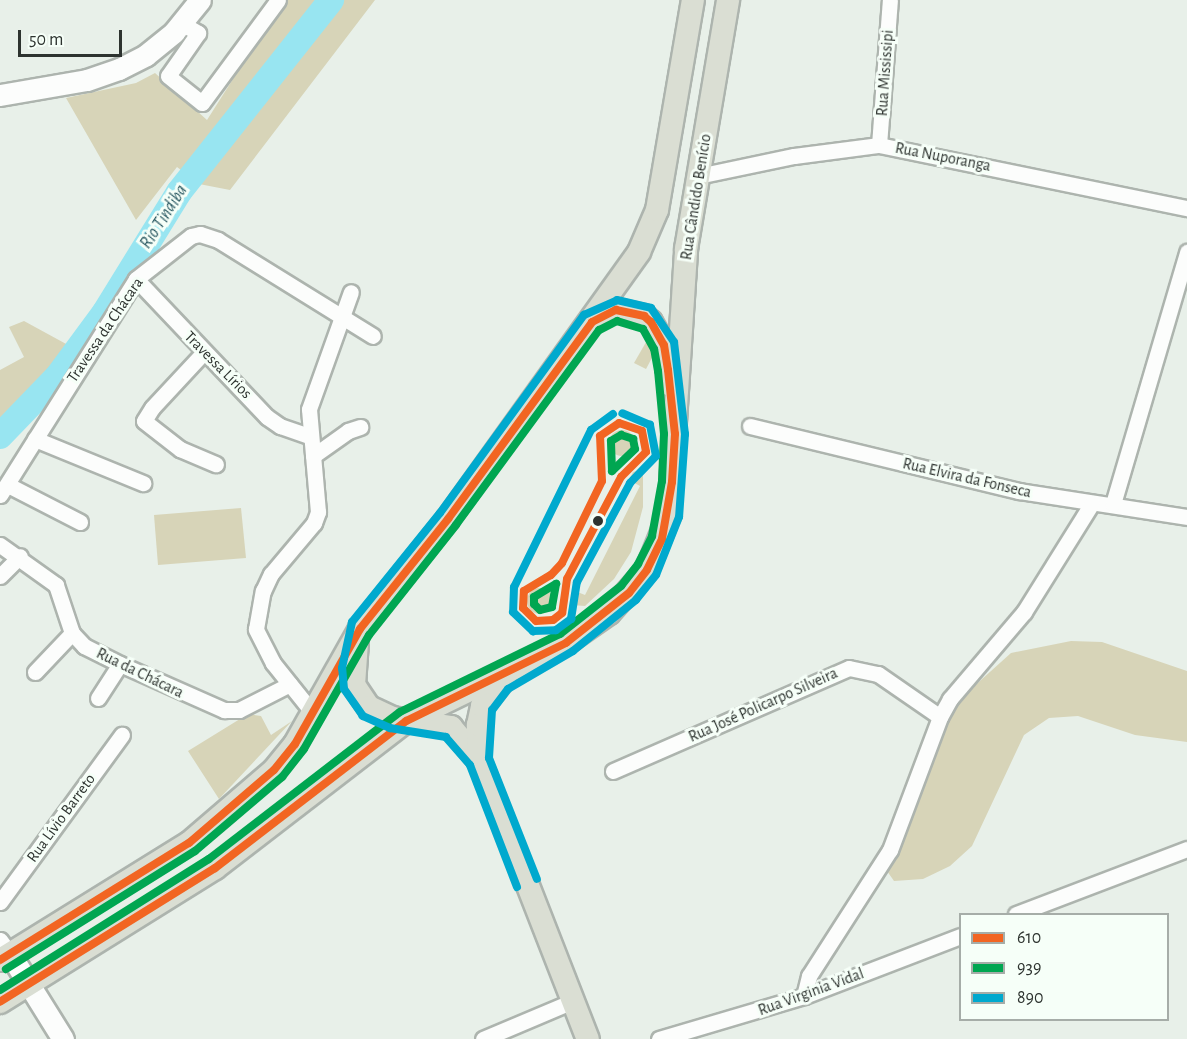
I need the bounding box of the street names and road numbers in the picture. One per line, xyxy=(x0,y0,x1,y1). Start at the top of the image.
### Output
street label: Rua Mississipi xyxy=(872,29,898,117)
street label: Rua Cândido Benício xyxy=(677,133,715,261)
street label: Rua Nuporanga xyxy=(894,138,992,176)
street label: Travessa da Chácara xyxy=(63,274,147,386)
street label: Travessa Lírios xyxy=(180,327,256,403)
street label: Rua Elvira da Fonseca xyxy=(901,454,1033,502)
street label: Rua da Chácara xyxy=(93,644,187,702)
street label: Rua José Policarpo Silveira xyxy=(686,663,840,747)
street label: Rua Lívio Barreto xyxy=(22,770,100,866)
street label: Rua Virginia Vidal xyxy=(755,964,867,1020)

